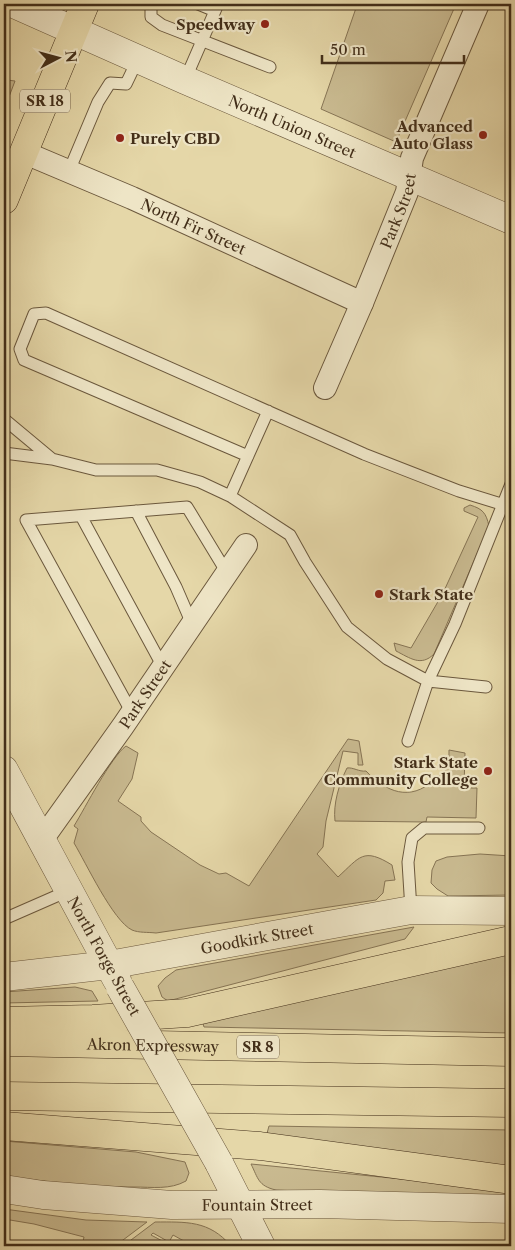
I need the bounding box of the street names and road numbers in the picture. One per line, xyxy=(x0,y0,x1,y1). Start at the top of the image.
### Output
road number: SR 18 xyxy=(20,90,70,112)
street label: North Union Street xyxy=(226,90,360,162)
street label: Park Street xyxy=(376,171,419,251)
street label: North Fir Street xyxy=(138,194,250,259)
street label: Park Street xyxy=(115,655,175,732)
street label: North Forge Street xyxy=(63,893,145,1020)
street label: Goodkirk Street xyxy=(199,918,315,958)
street label: Akron Expressway xyxy=(86,1034,220,1056)
road number: SR 8 xyxy=(237,1036,279,1058)
street label: Fountain Street xyxy=(202,1195,313,1214)

